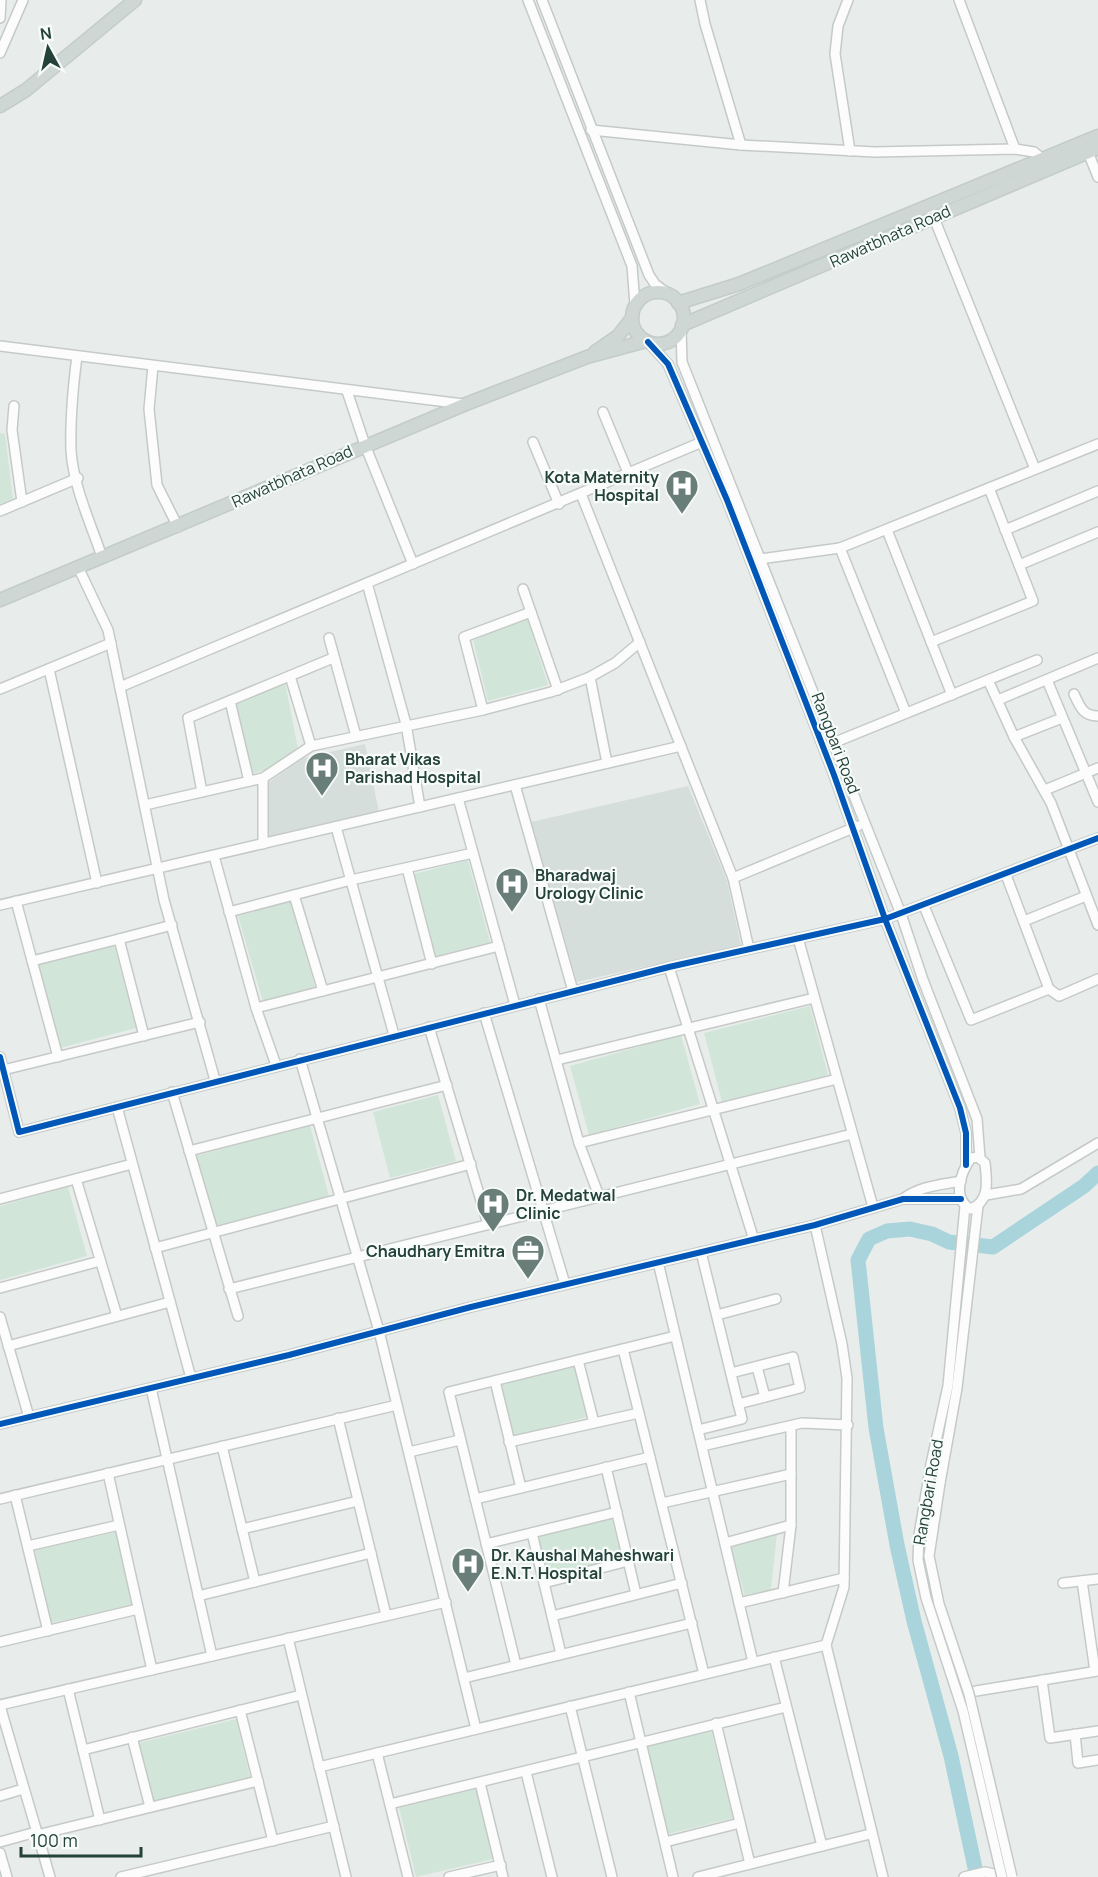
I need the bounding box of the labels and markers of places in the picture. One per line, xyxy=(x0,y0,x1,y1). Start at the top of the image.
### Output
place label: Kota Maternity Hospital xyxy=(545,466,659,506)
hospital icon: Kota Maternity Hospital xyxy=(664,468,700,515)
place label: Bharat Vikas Parishad Hospital xyxy=(345,748,481,788)
hospital icon: Bharat Vikas Parishad Hospital xyxy=(304,750,340,797)
place label: Bharadwaj Urology Clinic xyxy=(535,864,644,904)
hospital icon: Bharadwaj Urology Clinic xyxy=(494,866,530,913)
place label: Dr. Medatwal Clinic xyxy=(516,1184,616,1224)
hospital icon: Dr. Medatwal Clinic xyxy=(475,1186,511,1233)
office icon: Chaudhary Emitra xyxy=(510,1233,546,1280)
place label: Chaudhary Emitra xyxy=(366,1240,505,1262)
place label: Dr. Kaushal Maheshwari E.N.T. Hospital xyxy=(491,1544,674,1584)
hospital icon: Dr. Kaushal Maheshwari E.N.T. Hospital xyxy=(450,1546,486,1593)

